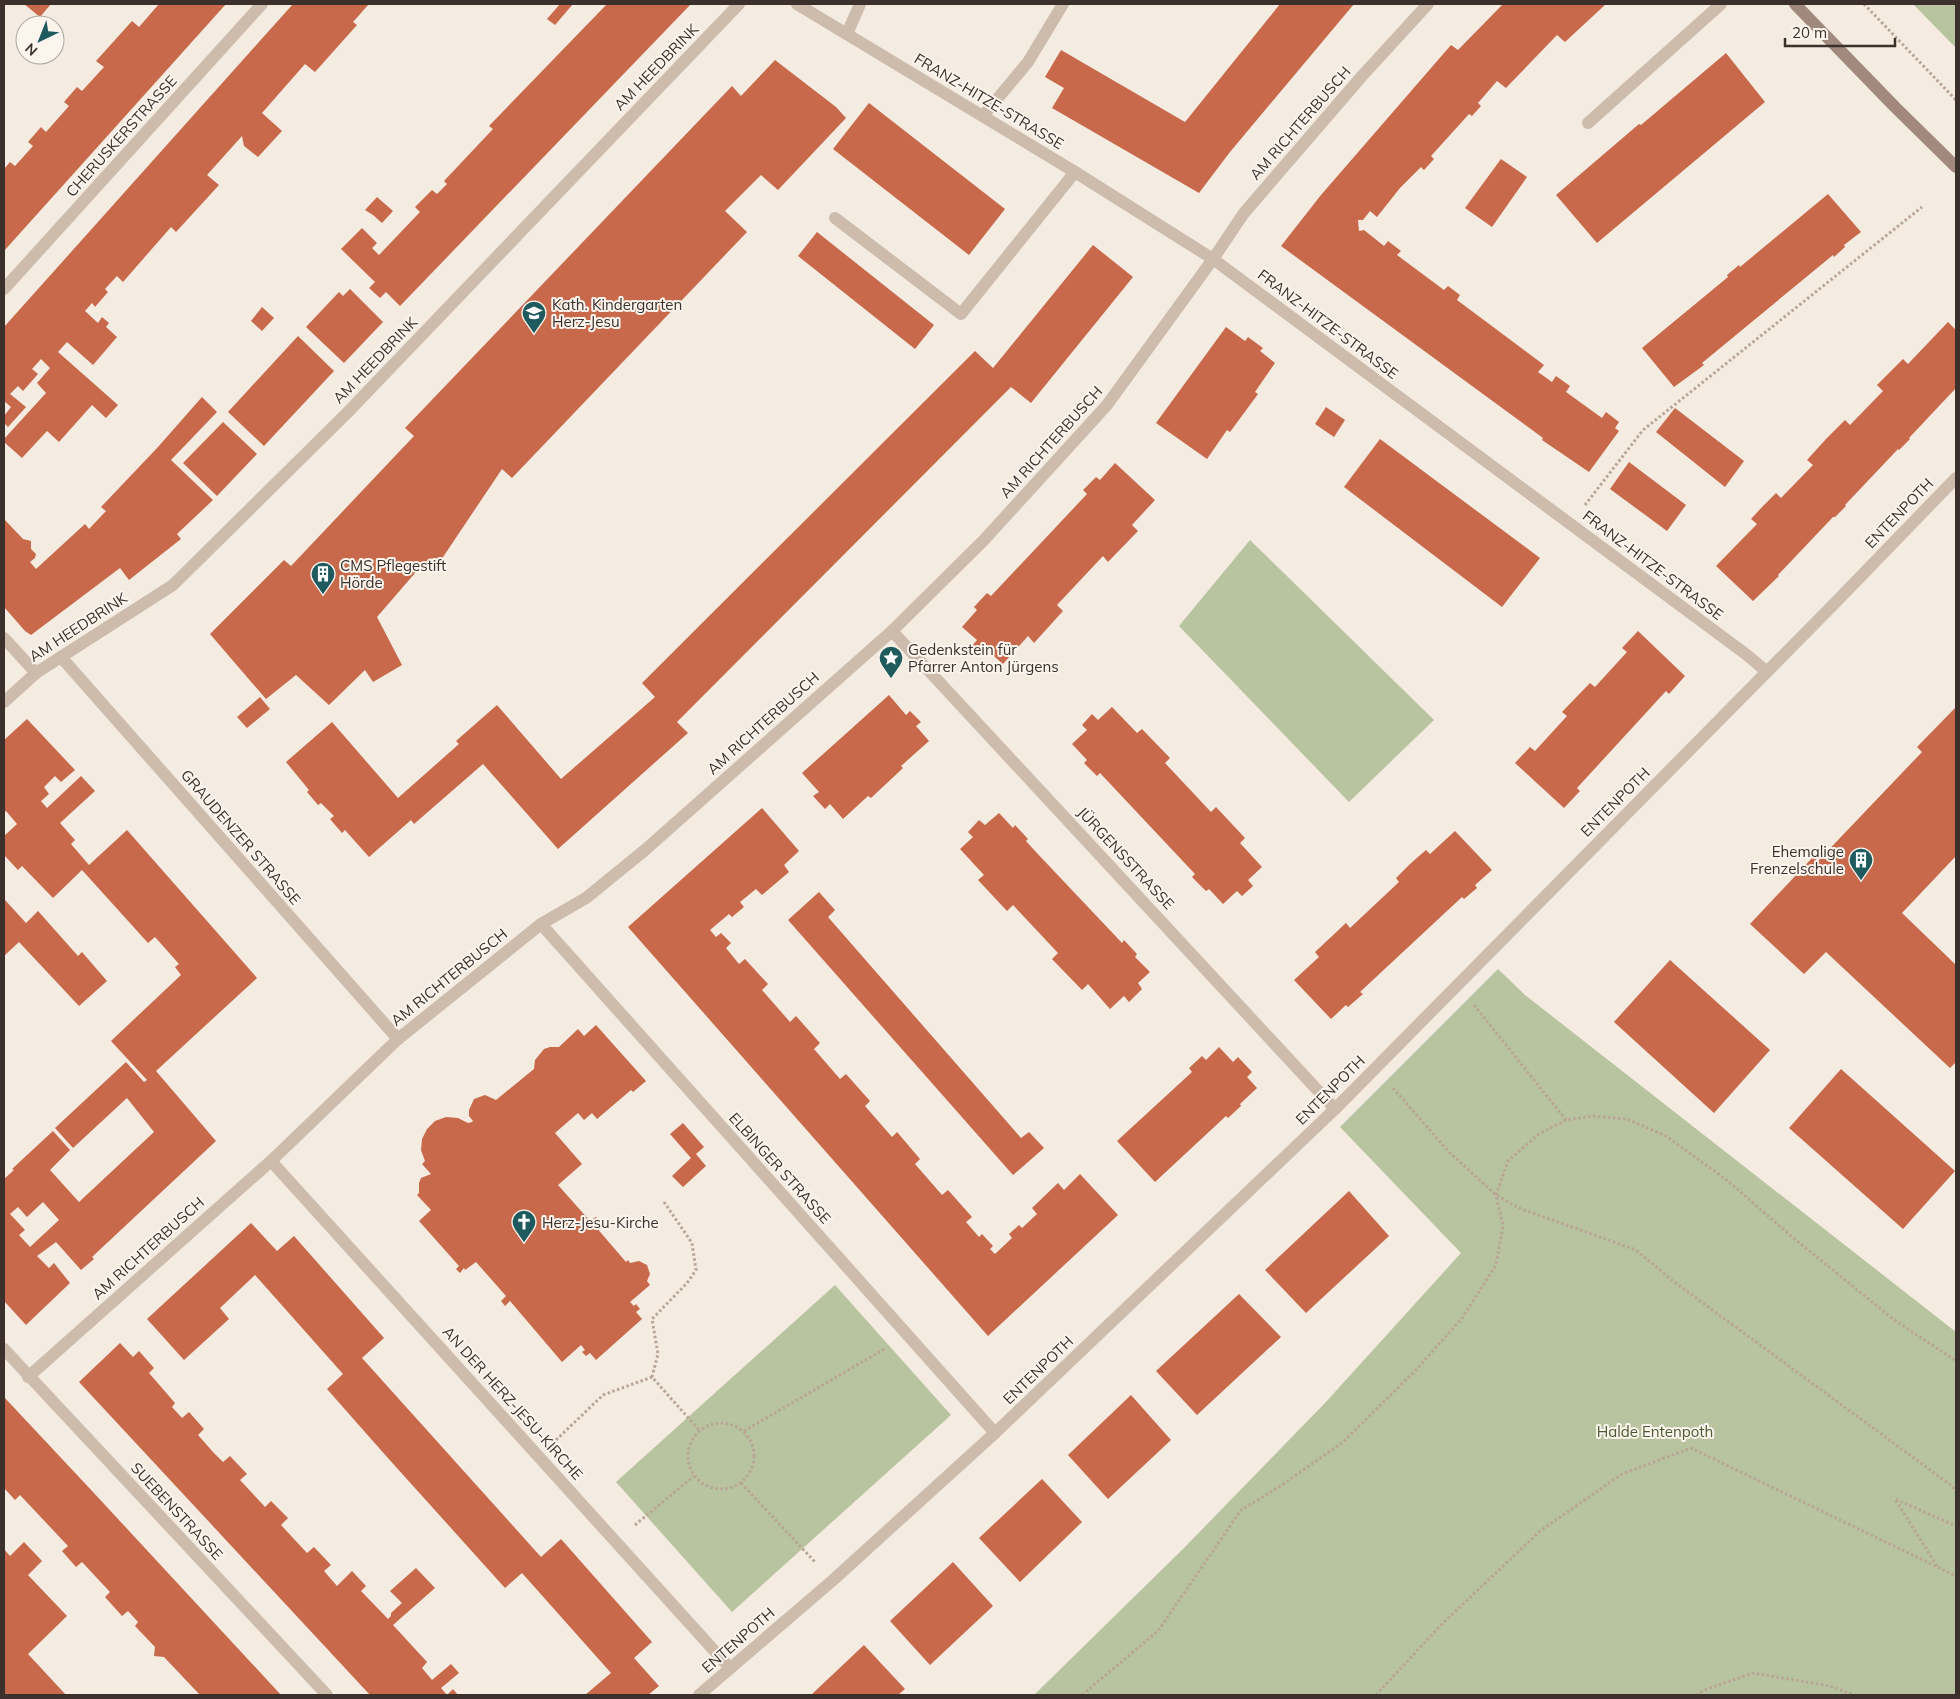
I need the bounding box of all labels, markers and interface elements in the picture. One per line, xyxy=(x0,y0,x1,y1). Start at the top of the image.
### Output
north arrow xyxy=(15,15,65,65)
scale bar xyxy=(1785,15,1895,47)
street label: AM HEEDBRINK xyxy=(610,19,703,114)
text: 20 m xyxy=(1792,23,1827,42)
text: N xyxy=(21,39,41,60)
street label: FRANZ-HITZE-STRASSE xyxy=(911,49,1067,153)
street label: AM RICHTERBUSCH xyxy=(1245,62,1355,184)
street label: CHERUSKERSTRASSE xyxy=(61,71,181,201)
street label: FRANZ-HITZE-STRASSE xyxy=(1254,265,1402,383)
place label: Kath. Kindergarten Herz-Jesu xyxy=(552,295,682,331)
school or university icon: Kath. Kindergarten Herz-Jesu xyxy=(521,300,547,334)
street label: AM HEEDBRINK xyxy=(329,312,422,407)
street label: AM RICHTERBUSCH xyxy=(996,382,1106,502)
street label: ENTENPOTH xyxy=(1861,474,1937,552)
street label: FRANZ-HITZE-STRASSE xyxy=(1579,506,1727,624)
place label: CMS Pflegestift Hörde xyxy=(340,556,446,592)
building icon: CMS Pflegestift Hörde xyxy=(310,561,336,595)
street label: AM HEEDBRINK xyxy=(25,588,131,666)
place label: Gedenkstein für Pfarrer Anton Jürgens xyxy=(908,640,1059,676)
place icon: Gedenkstein für Pfarrer Anton Jürgens xyxy=(878,645,904,679)
street label: AM RICHTERBUSCH xyxy=(703,668,823,778)
street label: ENTENPOTH xyxy=(1576,763,1654,841)
street label: GRAUDENZER STRASSE xyxy=(177,765,305,909)
street label: JÜRGENSSTRASSE xyxy=(1074,803,1179,913)
place label: Ehemalige Frenzelschule xyxy=(1750,842,1844,878)
building icon: Ehemalige Frenzelschule xyxy=(1848,847,1874,881)
street label: AM RICHTERBUSCH xyxy=(387,924,511,1030)
street label: ENTENPOTH xyxy=(1291,1051,1369,1129)
street label: ELBINGER STRASSE xyxy=(725,1108,835,1228)
street label: AM RICHTERBUSCH xyxy=(88,1193,208,1303)
church icon: Herz-Jesu-Kirche xyxy=(511,1209,537,1243)
place label: Herz-Jesu-Kirche xyxy=(542,1213,659,1232)
street label: AN DER HERZ-JESU-KIRCHE xyxy=(439,1322,587,1484)
street label: ENTENPOTH xyxy=(999,1332,1077,1408)
park label: Halde Entenpoth xyxy=(1597,1422,1713,1441)
street label: SUEBENSTRASSE xyxy=(127,1458,227,1564)
street label: ENTENPOTH xyxy=(698,1603,778,1677)

